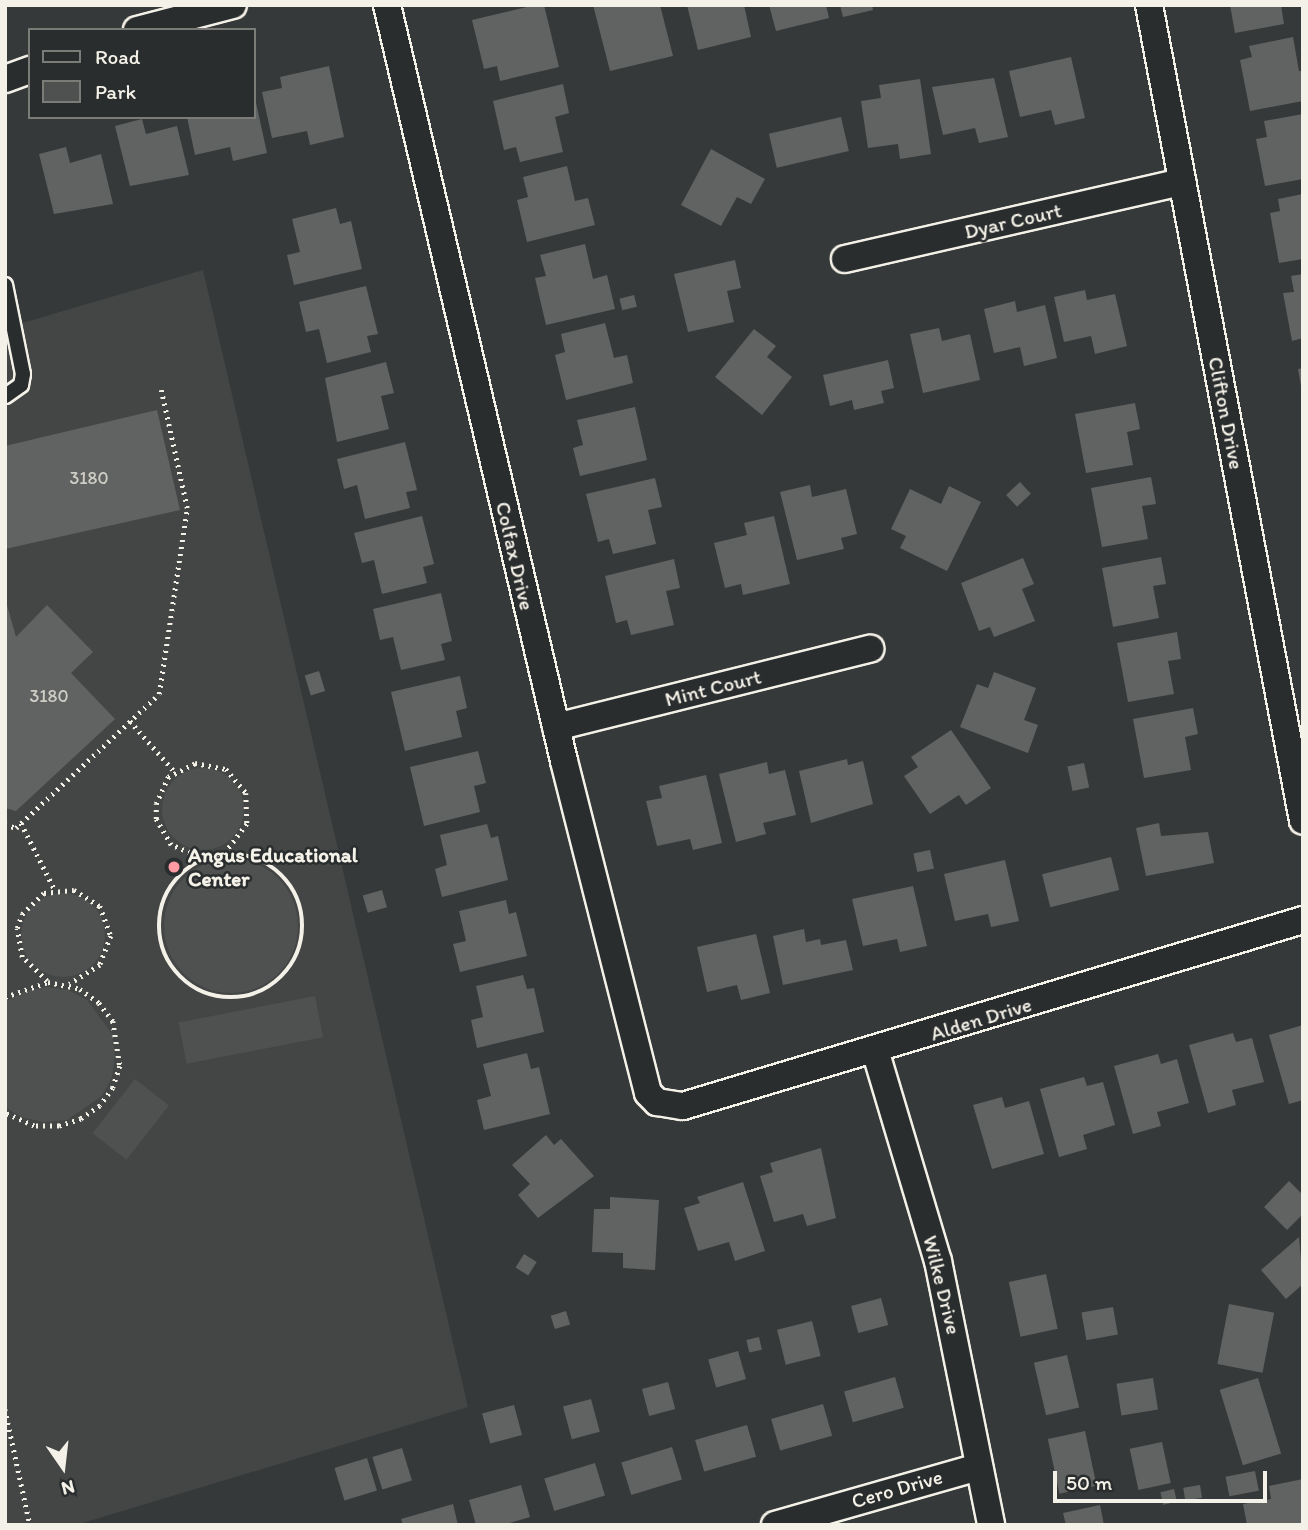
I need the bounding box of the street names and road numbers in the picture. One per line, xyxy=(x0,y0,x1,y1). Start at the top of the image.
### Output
street label: Dyar Court xyxy=(962,198,1064,244)
street label: Clifton Drive xyxy=(1203,355,1249,471)
street label: Colfax Drive xyxy=(490,499,540,613)
street label: Mint Court xyxy=(662,664,764,712)
street label: Alden Drive xyxy=(927,992,1035,1046)
street label: Wilke Drive xyxy=(917,1232,967,1338)
street label: Cero Drive xyxy=(848,1464,946,1514)

